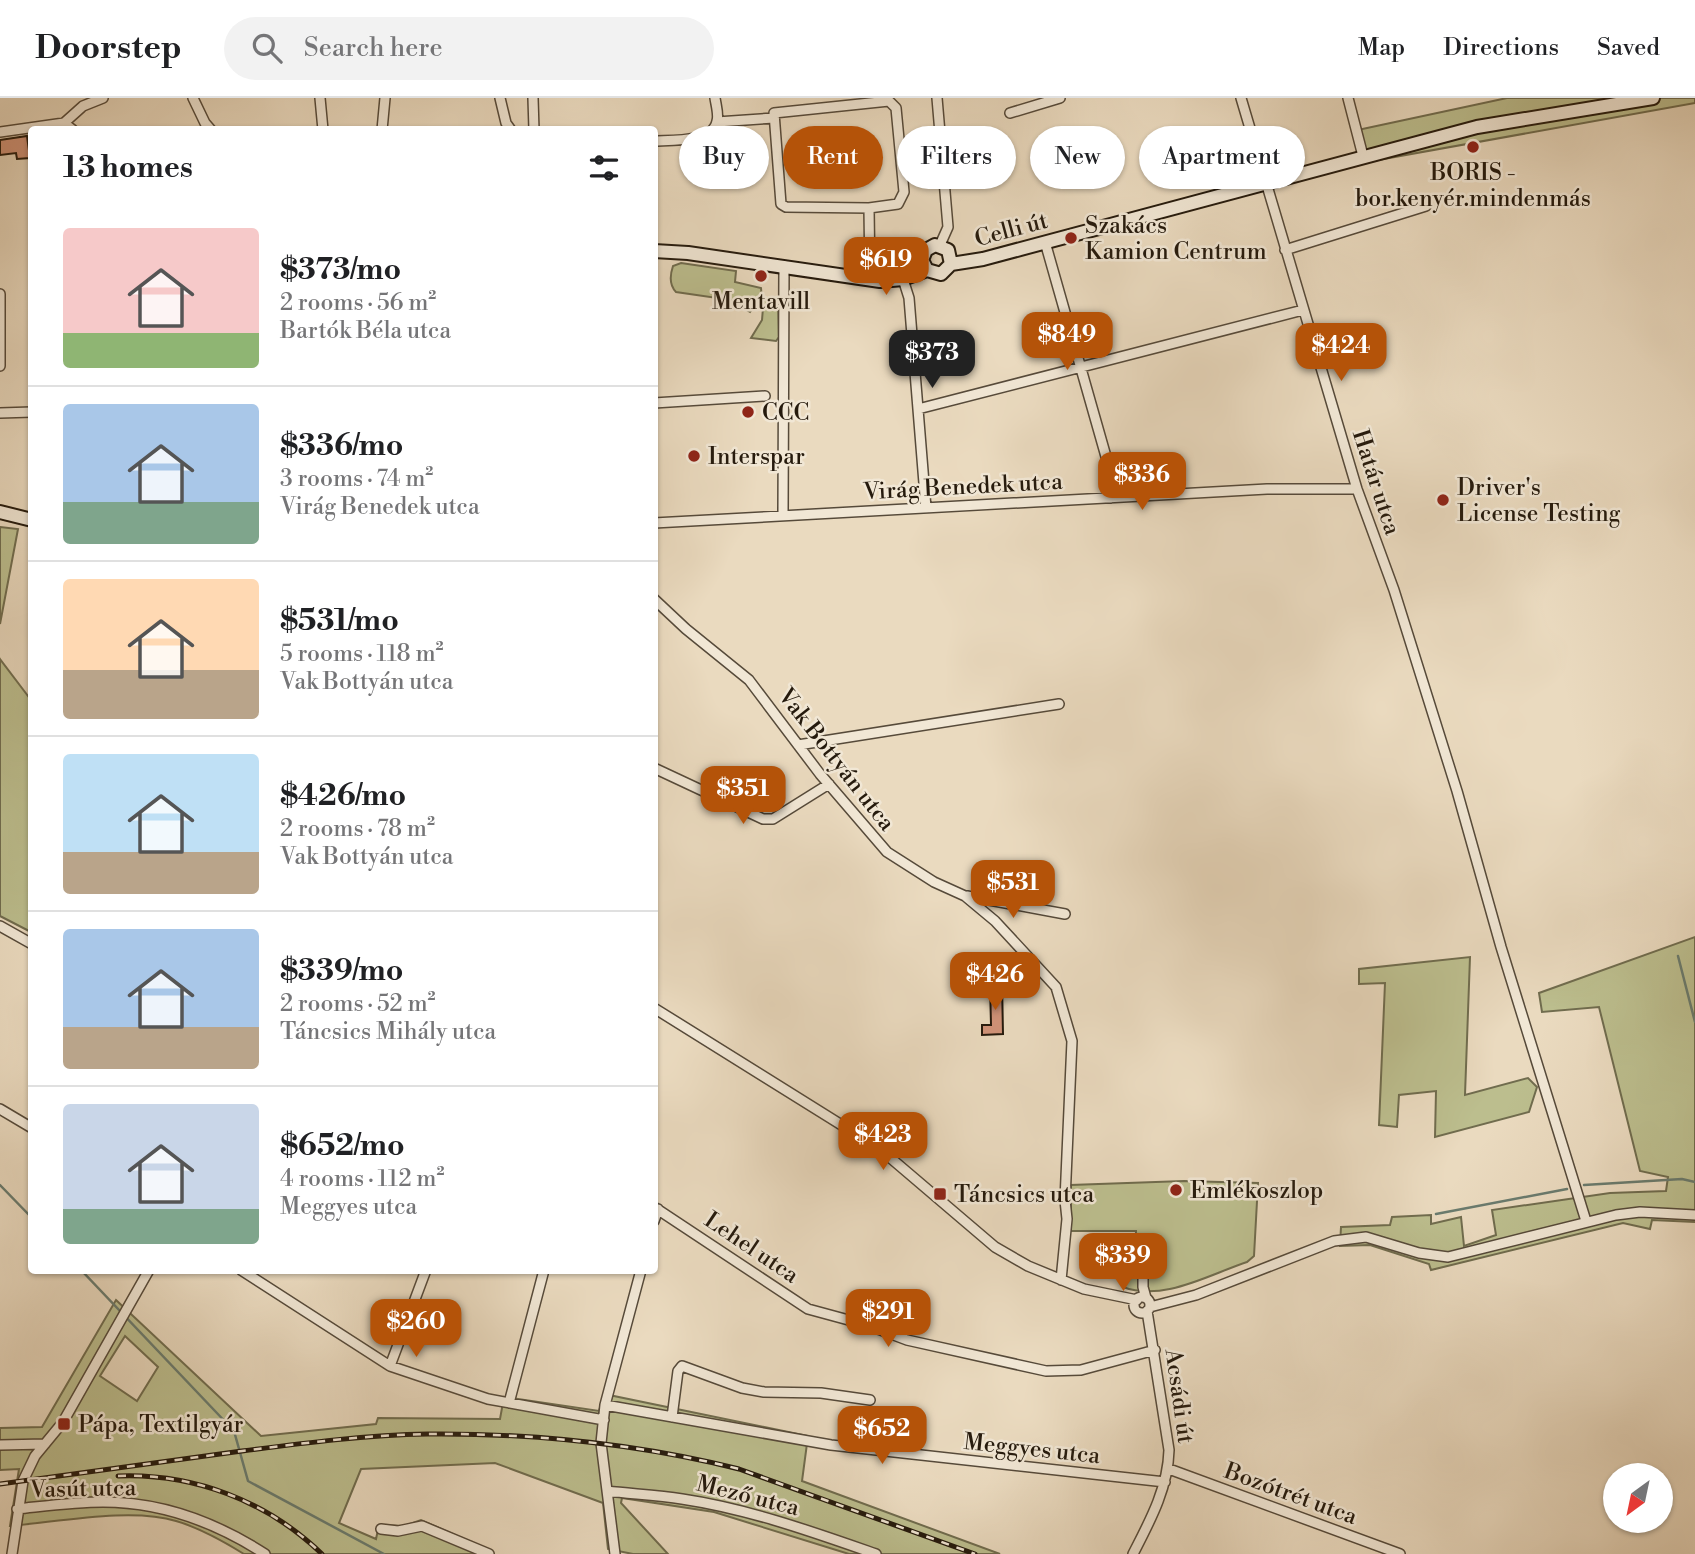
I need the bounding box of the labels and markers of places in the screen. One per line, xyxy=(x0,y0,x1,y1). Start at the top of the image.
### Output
marker: BORIS - bor.kenyér.mindenmás xyxy=(1465,139,1481,155)
place label: BORIS - bor.kenyér.mindenmás xyxy=(1355,159,1591,213)
place label: Szakács Kamion Centrum xyxy=(1085,212,1267,266)
marker: Szakács Kamion Centrum xyxy=(1063,230,1079,246)
pin: $619 xyxy=(845,238,927,297)
marker: Mentavill xyxy=(753,268,769,284)
place label: Mentavill xyxy=(712,288,810,316)
pin: $849 xyxy=(1026,313,1108,372)
pin: $424 xyxy=(1300,324,1382,383)
pin: $373 xyxy=(891,330,973,390)
place label: CCC xyxy=(762,399,809,427)
marker: CCC xyxy=(740,404,756,420)
place label: Interspar xyxy=(708,443,805,471)
marker: Interspar xyxy=(686,448,702,464)
pin: $336 xyxy=(1101,452,1183,512)
place label: Driver's License Testing xyxy=(1457,474,1621,528)
marker: Driver's License Testing xyxy=(1435,492,1451,508)
pin: $351 xyxy=(702,766,784,826)
pin: $531 xyxy=(972,860,1054,920)
pin: $426 xyxy=(954,953,1036,1012)
pin: $423 xyxy=(842,1112,924,1172)
place label: Emlékoszlop xyxy=(1190,1177,1323,1205)
place label: Táncsics utca xyxy=(954,1181,1094,1209)
marker: Emlékoszlop xyxy=(1168,1182,1184,1198)
marker: Táncsics utca xyxy=(932,1186,948,1202)
pin: $339 xyxy=(1082,1234,1164,1293)
pin: $291 xyxy=(847,1290,929,1349)
pin: $260 xyxy=(375,1300,457,1359)
pin: $652 xyxy=(841,1406,923,1466)
place label: Pápa, Textilgyár xyxy=(78,1411,244,1439)
marker: Pápa, Textilgyár xyxy=(56,1416,72,1432)

